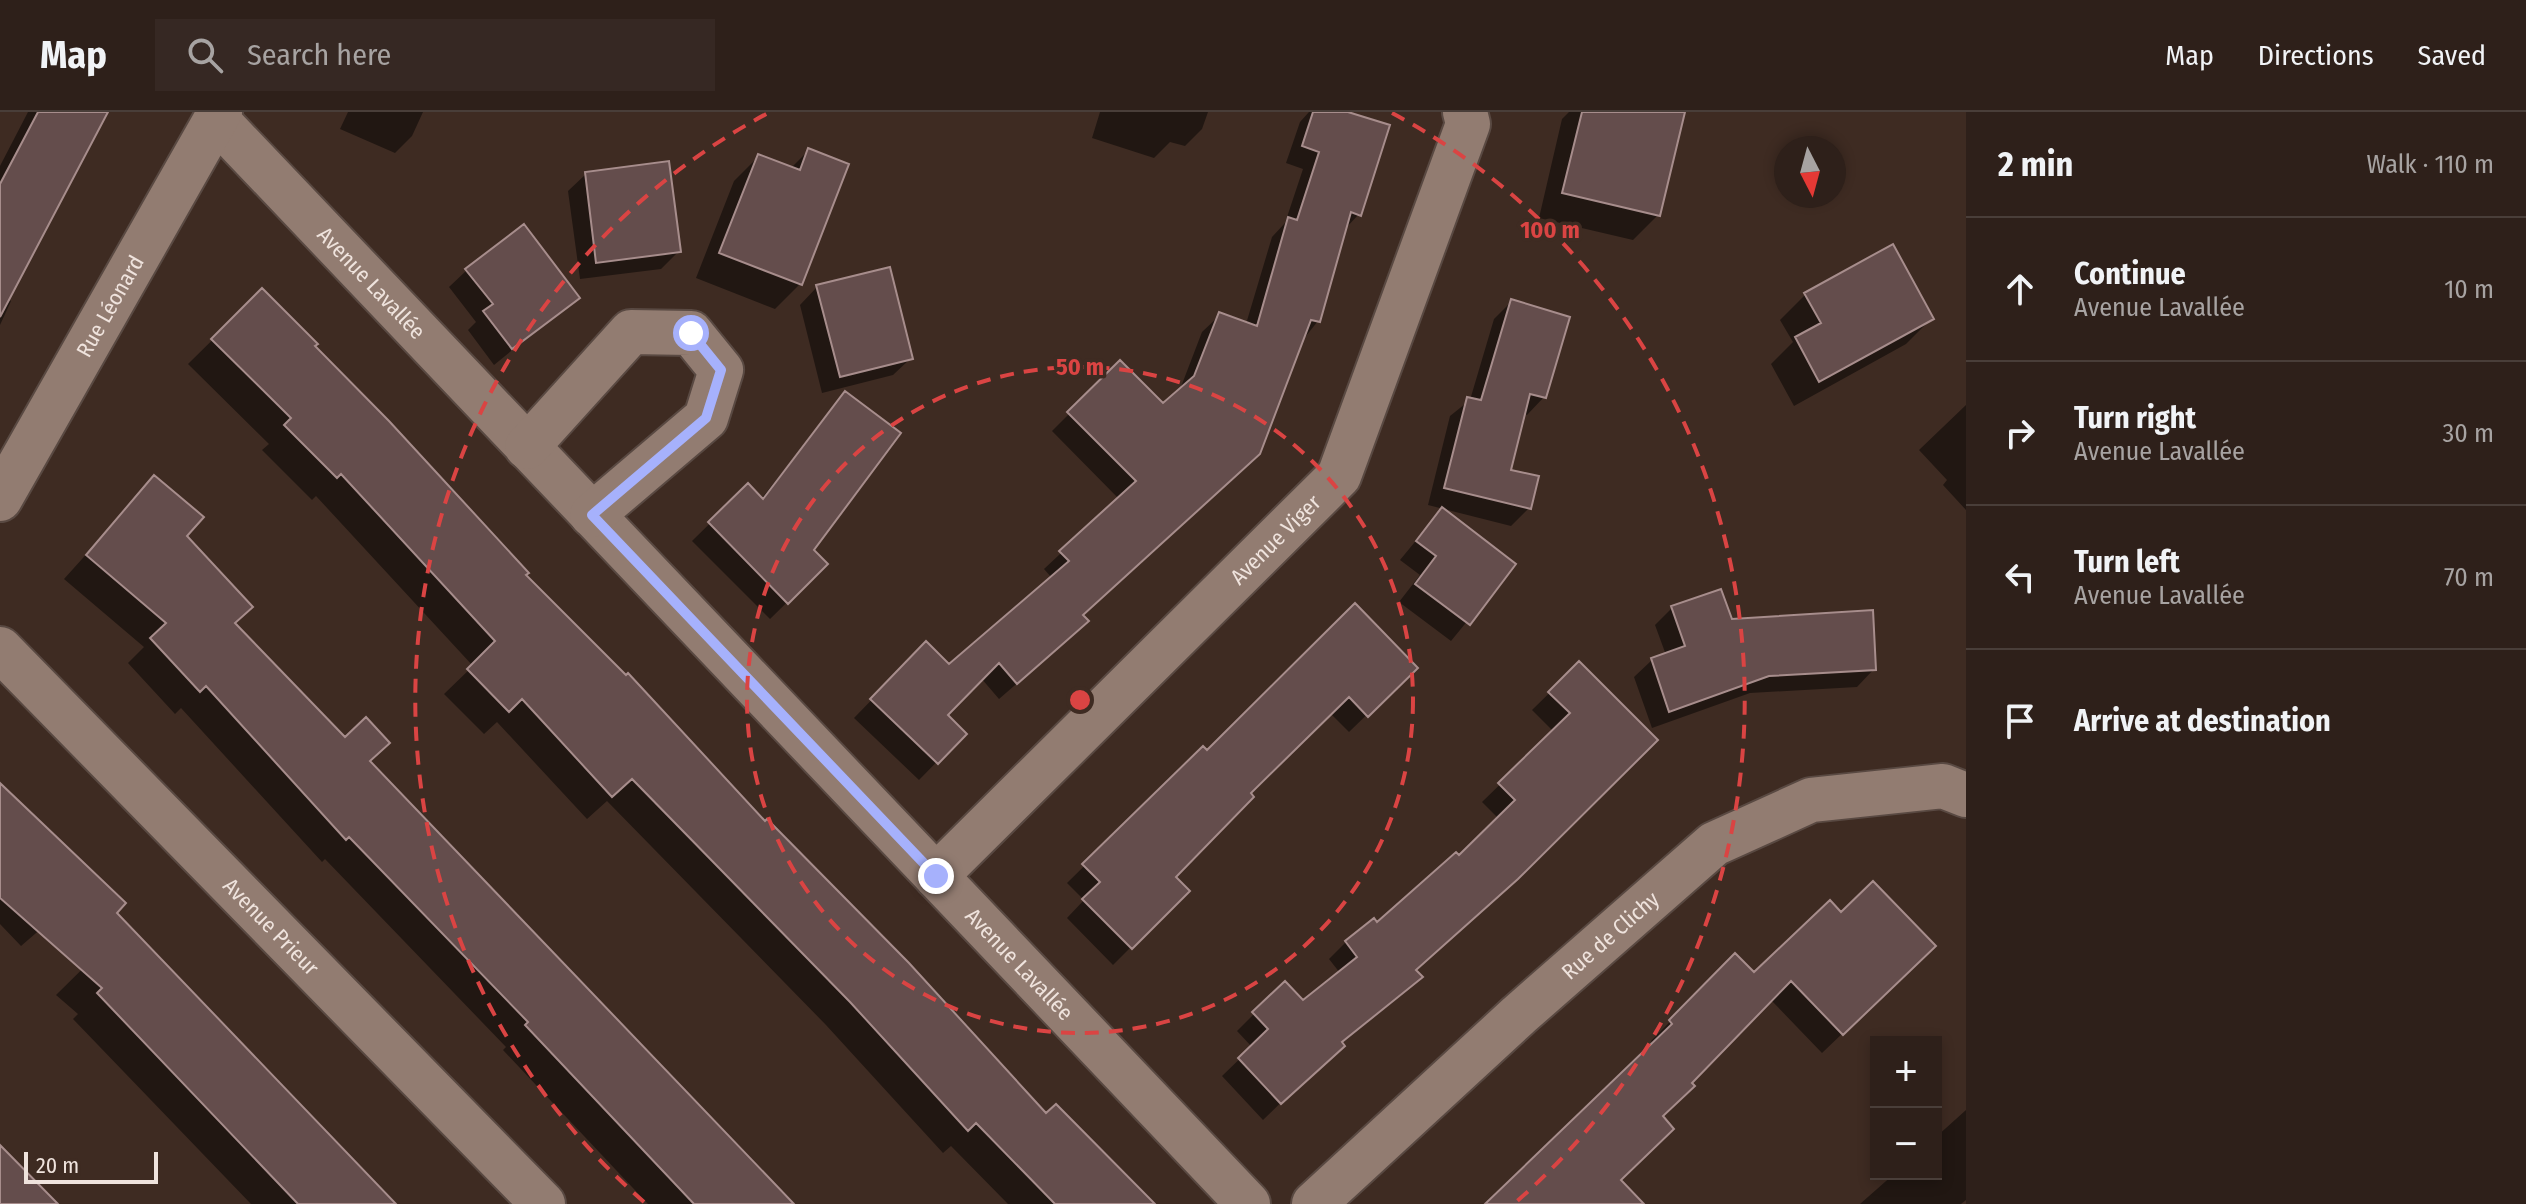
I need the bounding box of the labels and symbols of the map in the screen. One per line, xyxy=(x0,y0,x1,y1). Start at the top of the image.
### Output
north arrow xyxy=(1774,136,1846,208)
text: 100 m xyxy=(1520,216,1580,244)
street label: Avenue Lavallée xyxy=(312,221,431,345)
street label: Rue Léonard xyxy=(71,251,150,362)
route start xyxy=(673,315,709,351)
text: 50 m xyxy=(1056,353,1104,381)
street label: Avenue Viger xyxy=(1225,489,1327,590)
centre of rings xyxy=(1066,686,1094,714)
route end xyxy=(918,858,954,894)
street label: Avenue Prieur xyxy=(217,872,325,981)
street label: Rue de Clichy xyxy=(1556,886,1665,985)
street label: Avenue Lavallée xyxy=(960,902,1079,1026)
scale bar xyxy=(24,1148,158,1184)

